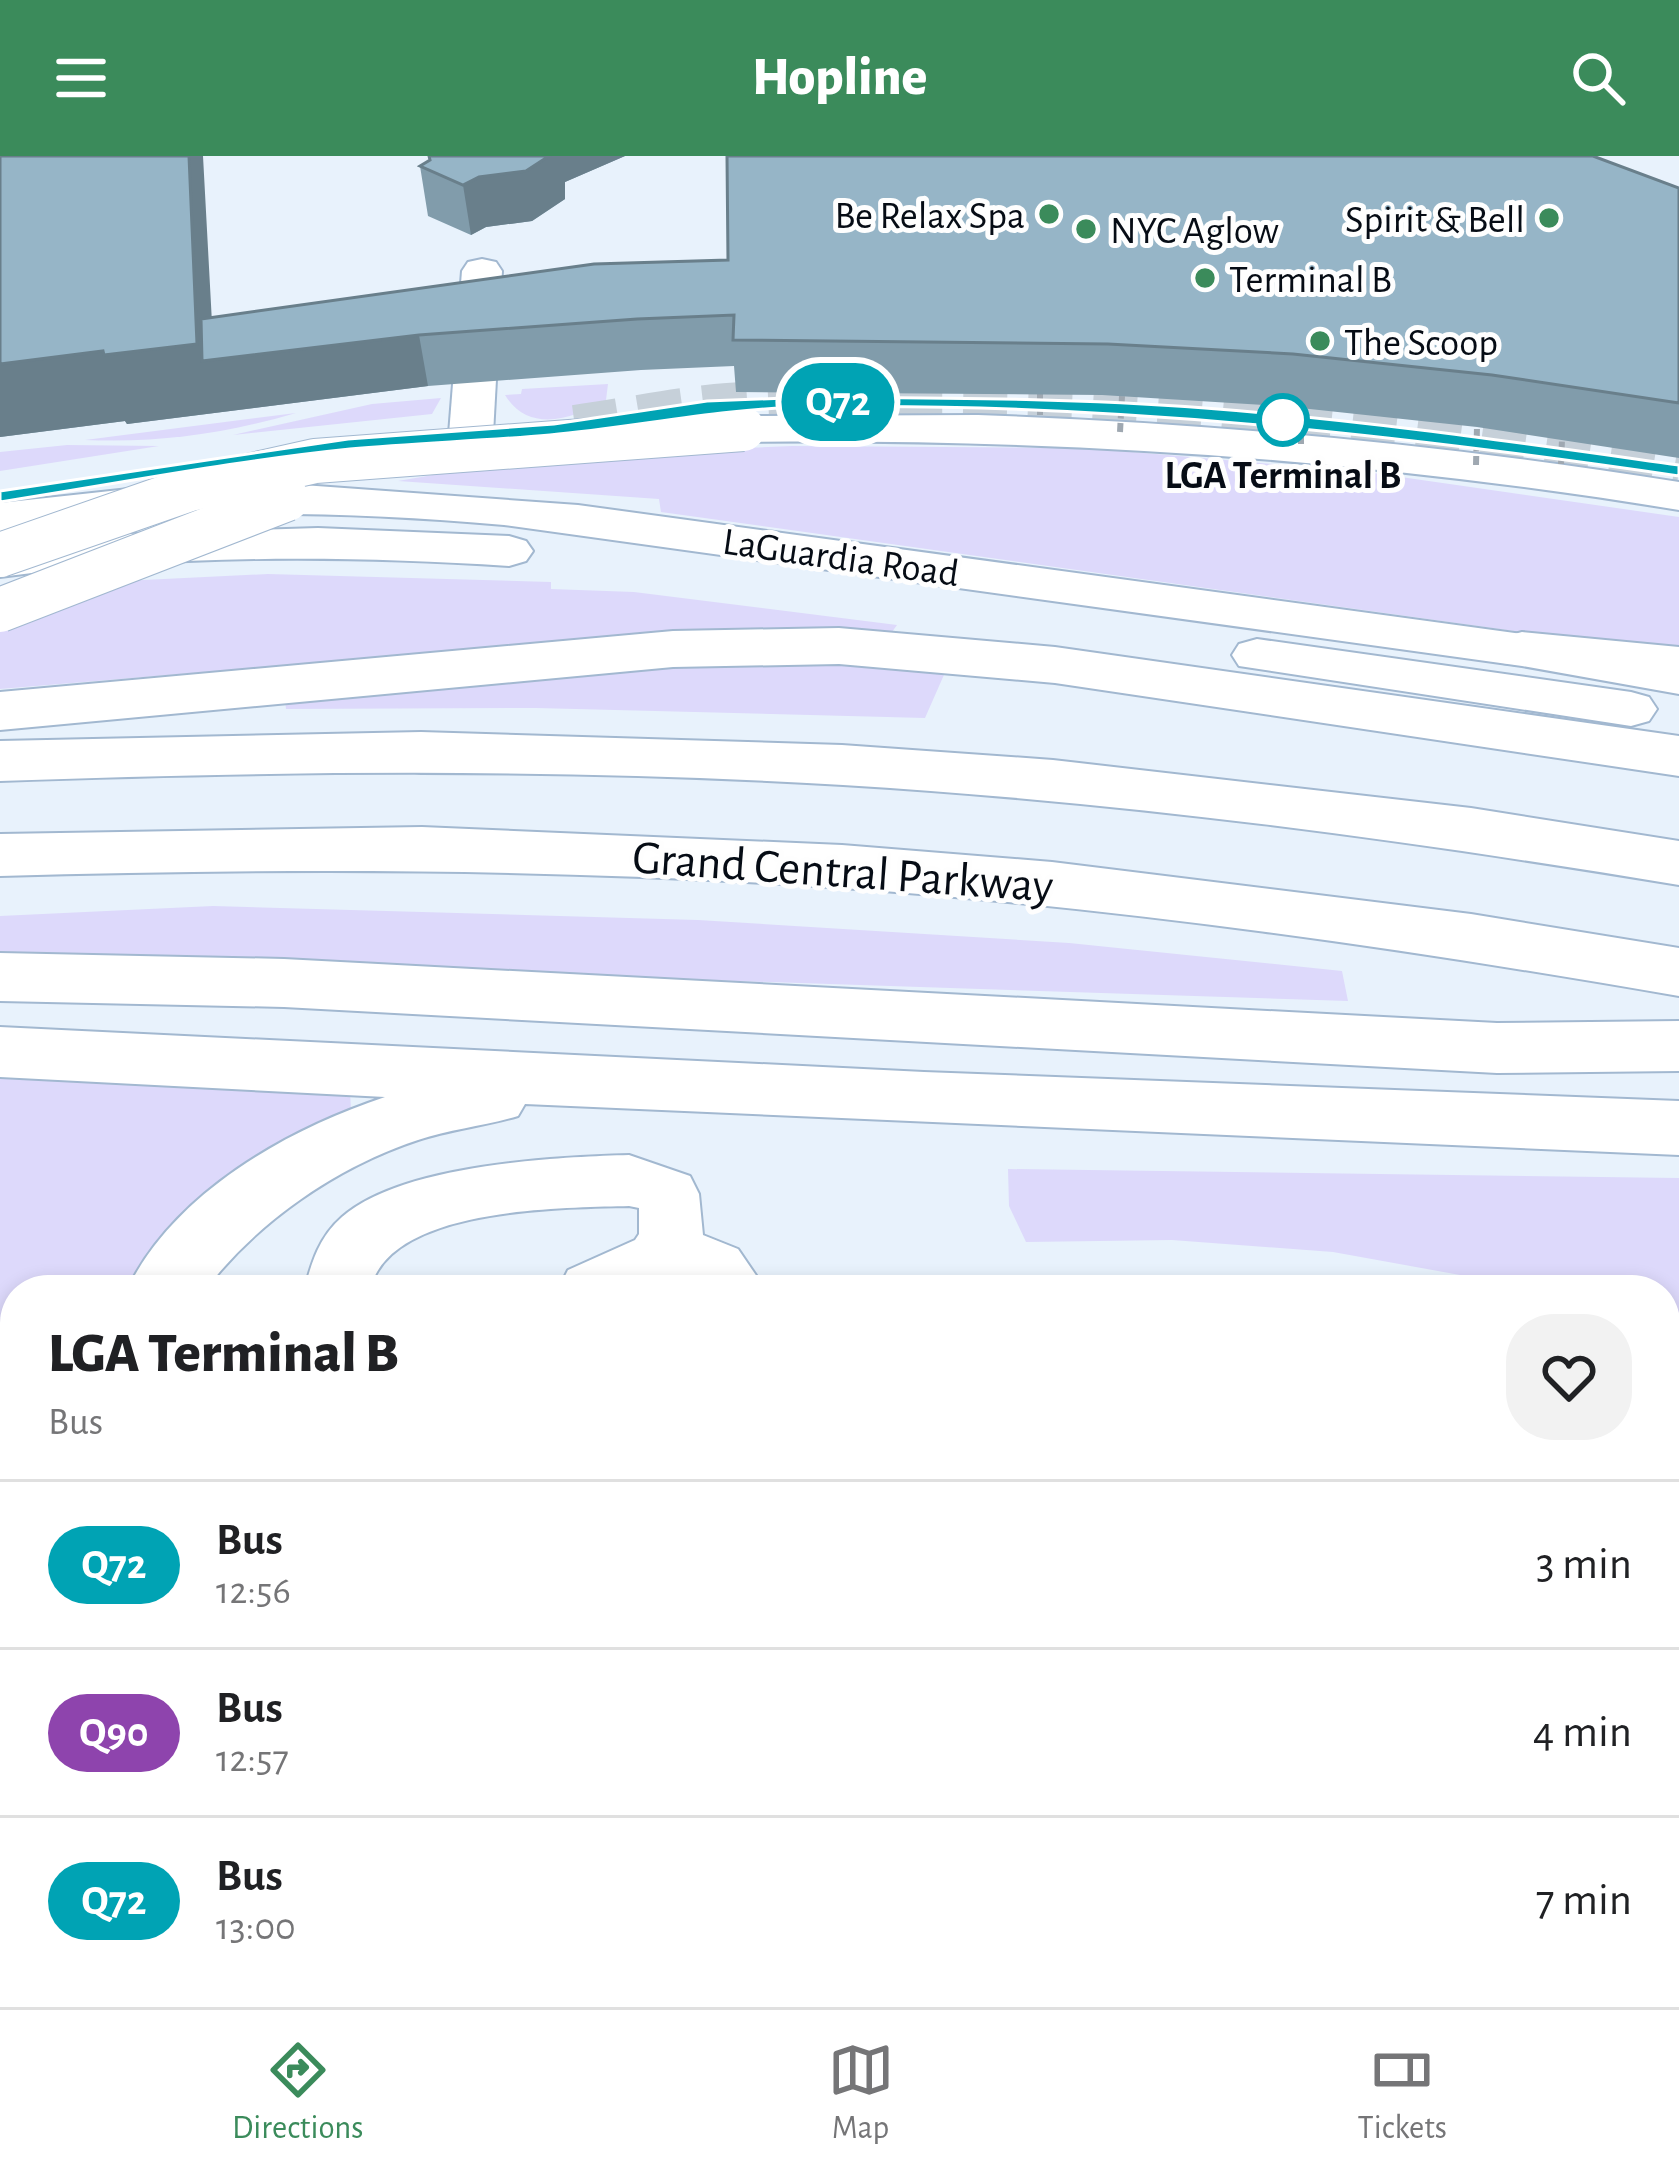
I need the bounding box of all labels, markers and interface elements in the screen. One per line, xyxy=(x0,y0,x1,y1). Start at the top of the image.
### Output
icon: menu xyxy=(48,45,114,111)
icon: search xyxy=(1565,45,1631,111)
text: Hopline xyxy=(752,51,927,105)
place label: Be Relax Spa xyxy=(834,197,1025,236)
marker: Be Relax Spa xyxy=(1036,201,1062,227)
place label: Spirit & Bell xyxy=(1345,201,1525,240)
marker: Spirit & Bell xyxy=(1536,205,1562,231)
place label: NYC Aglow xyxy=(1110,212,1279,251)
marker: NYC Aglow xyxy=(1073,216,1099,242)
place label: Terminal B xyxy=(1229,261,1392,300)
marker: Terminal B xyxy=(1192,265,1218,291)
place label: The Scoop xyxy=(1344,324,1498,363)
marker: The Scoop xyxy=(1307,328,1333,354)
line badge: Q72 xyxy=(769,363,907,441)
text: Q72 xyxy=(805,381,871,423)
marker: LGA Terminal B xyxy=(1258,395,1308,445)
place label: LGA Terminal B xyxy=(1165,457,1401,496)
street label: LaGuardia Road xyxy=(720,523,961,594)
street label: Grand Central Parkway xyxy=(631,834,1055,912)
button: heart xyxy=(1506,1314,1632,1440)
text: LGA Terminal B xyxy=(48,1325,399,1382)
text: Bus xyxy=(48,1403,103,1442)
text: Bus xyxy=(216,1518,283,1563)
text: 3 min xyxy=(1536,1542,1632,1587)
text: Q72 xyxy=(81,1544,147,1586)
text: 12:56 xyxy=(216,1572,291,1611)
text: Bus xyxy=(216,1686,283,1731)
text: 4 min xyxy=(1533,1710,1632,1755)
text: Q90 xyxy=(79,1712,149,1754)
text: 12:57 xyxy=(216,1740,289,1779)
text: Bus xyxy=(216,1854,283,1899)
text: 7 min xyxy=(1536,1878,1632,1923)
text: Q72 xyxy=(81,1880,147,1922)
text: 13:00 xyxy=(216,1908,296,1947)
tab: Directions xyxy=(232,2037,364,2149)
tab: Map xyxy=(828,2037,894,2149)
tab: Tickets xyxy=(1358,2037,1447,2149)

